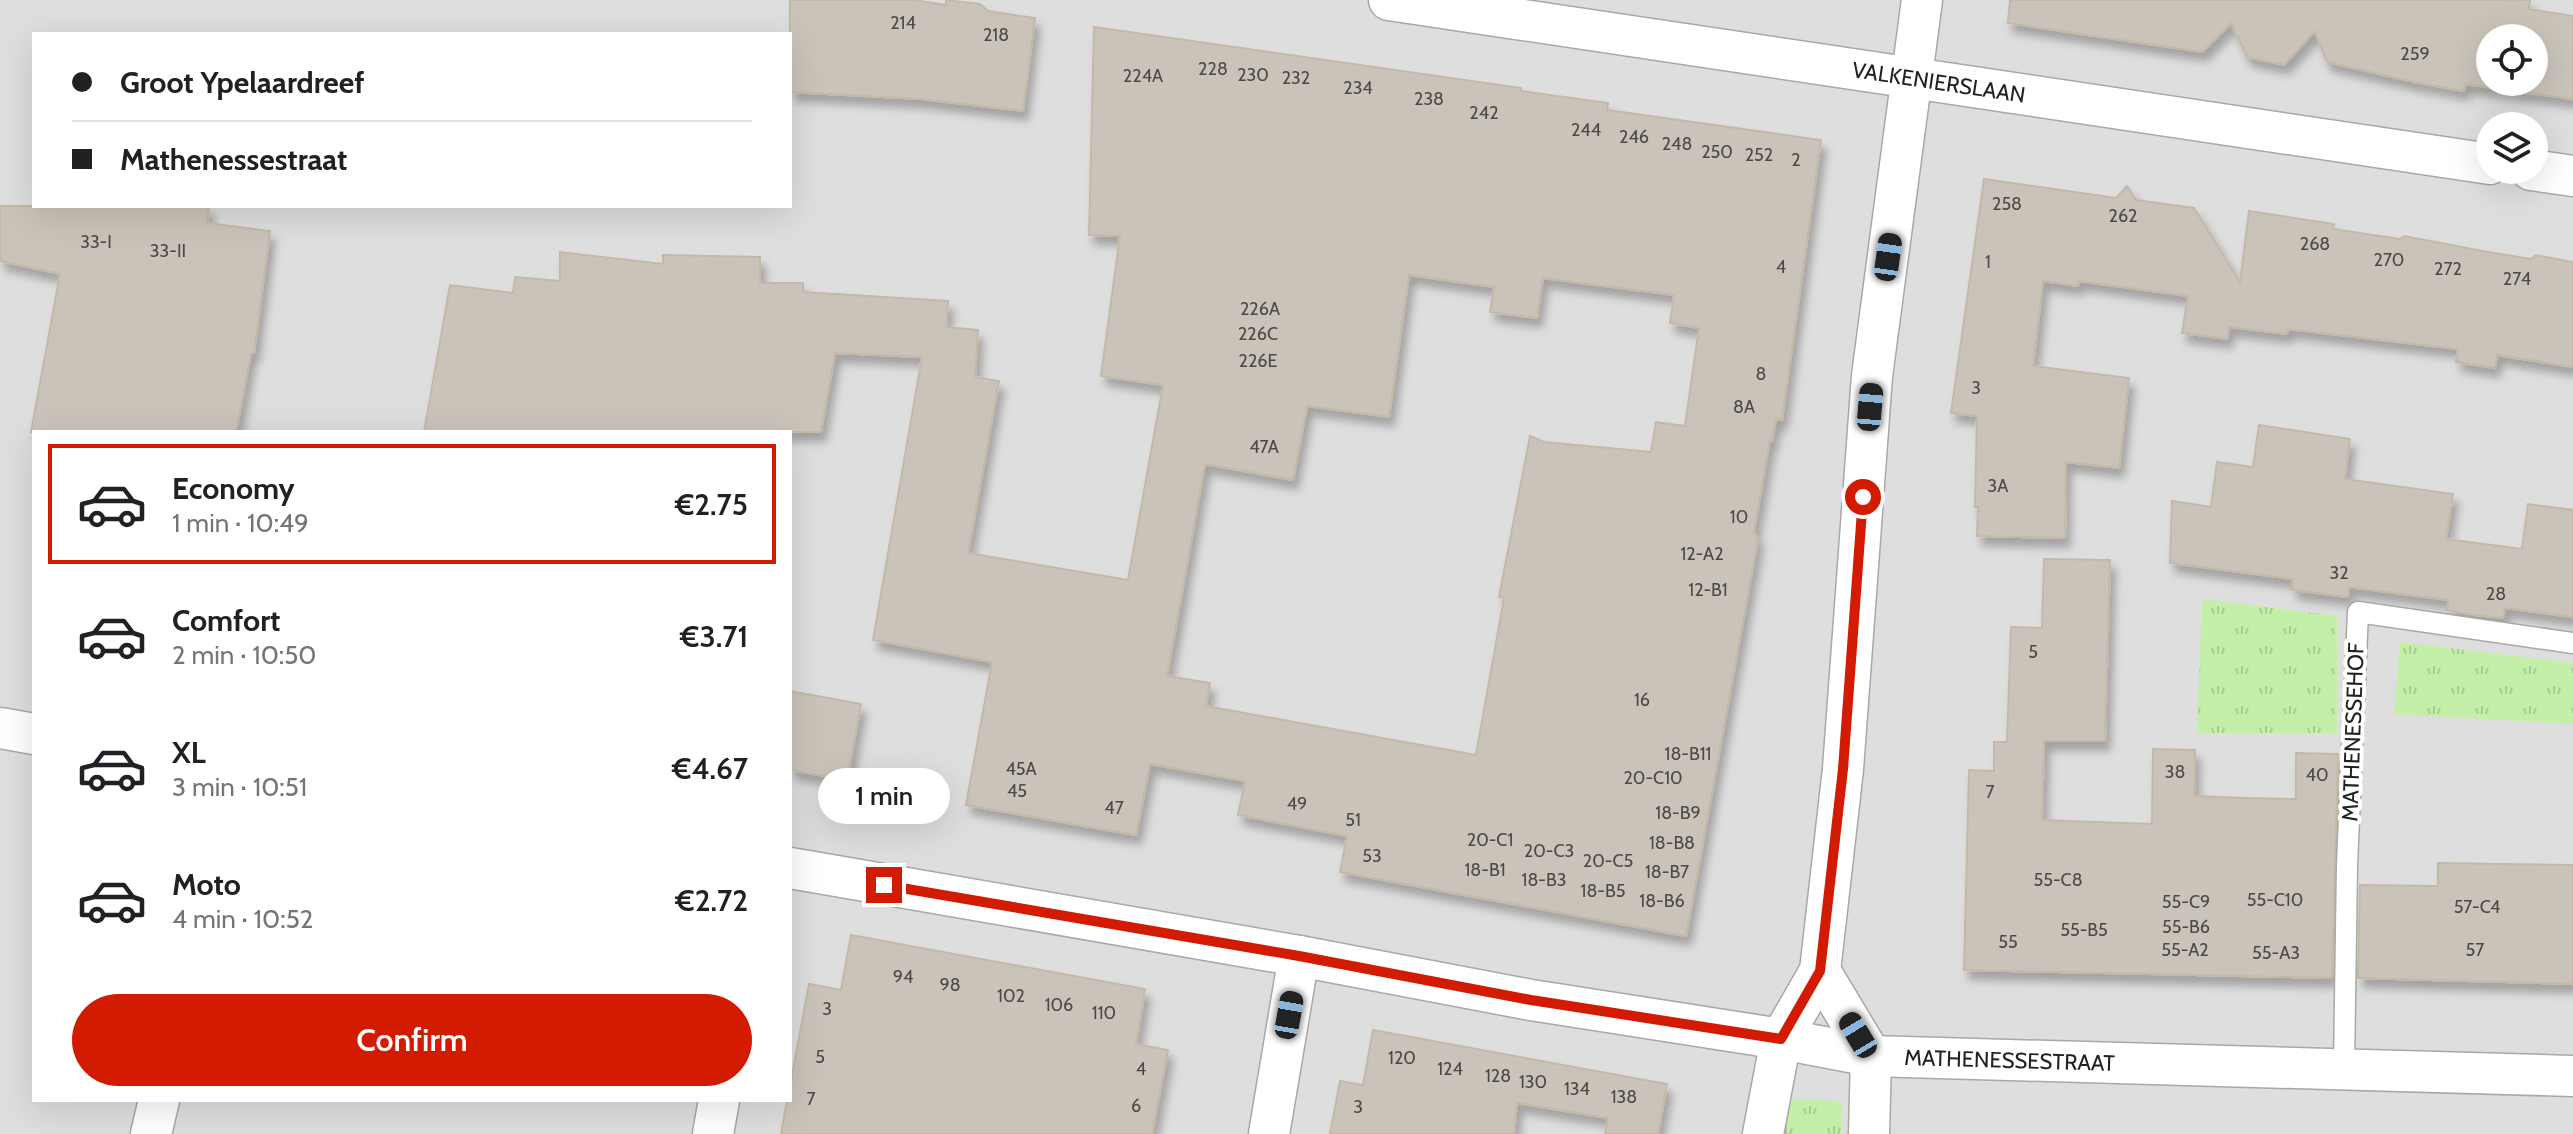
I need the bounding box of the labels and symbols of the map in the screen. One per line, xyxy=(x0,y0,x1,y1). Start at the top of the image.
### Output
house number: 214 xyxy=(890,12,916,34)
house number: 218 xyxy=(983,24,1009,46)
house number: 259 xyxy=(2400,43,2430,65)
street label: VALKENIERSLAAN xyxy=(1851,56,2027,108)
house number: 228 xyxy=(1198,58,1228,80)
house number: 230 xyxy=(1237,64,1269,86)
house number: 224A xyxy=(1123,65,1163,87)
house number: 232 xyxy=(1282,67,1310,89)
house number: 234 xyxy=(1343,77,1373,99)
house number: 238 xyxy=(1414,88,1444,110)
house number: 242 xyxy=(1469,102,1499,124)
house number: 244 xyxy=(1571,119,1601,141)
house number: 246 xyxy=(1619,126,1649,148)
house number: 248 xyxy=(1662,133,1692,155)
house number: 250 xyxy=(1701,141,1733,163)
house number: 252 xyxy=(1745,144,1773,166)
house number: 2 xyxy=(1791,149,1801,171)
house number: 258 xyxy=(1992,193,2022,215)
house number: 262 xyxy=(2108,205,2138,227)
house number: 33-I xyxy=(80,231,112,253)
car xyxy=(1873,232,1903,282)
house number: 268 xyxy=(2300,233,2330,255)
house number: 33-II xyxy=(150,240,186,262)
house number: 270 xyxy=(2374,249,2404,271)
house number: 1 xyxy=(1985,251,1991,273)
house number: 4 xyxy=(1776,256,1786,278)
house number: 272 xyxy=(2434,258,2462,280)
house number: 274 xyxy=(2503,268,2531,290)
house number: 226A xyxy=(1240,298,1280,320)
house number: 226C xyxy=(1238,323,1278,345)
house number: 226E xyxy=(1238,350,1278,372)
house number: 8 xyxy=(1756,363,1766,385)
house number: 3 xyxy=(1971,377,1981,399)
car xyxy=(1856,382,1884,432)
house number: 8A xyxy=(1733,396,1755,418)
house number: 47A xyxy=(1249,436,1279,458)
house number: 3A xyxy=(1988,475,2008,497)
route start xyxy=(1845,479,1881,515)
house number: 10 xyxy=(1730,506,1748,528)
house number: 12-A2 xyxy=(1680,543,1724,565)
house number: 32 xyxy=(2329,562,2349,584)
house number: 12-B1 xyxy=(1688,579,1728,601)
house number: 28 xyxy=(2486,583,2506,605)
house number: 5 xyxy=(2028,641,2038,663)
street label: MATHENESSEHOF xyxy=(2336,641,2370,822)
house number: 16 xyxy=(1634,689,1650,711)
house number: 18-B11 xyxy=(1665,743,1711,765)
house number: 45A xyxy=(1005,758,1037,780)
house number: 38 xyxy=(2165,761,2185,783)
house number: 40 xyxy=(2306,764,2328,786)
house number: 20-C10 xyxy=(1623,767,1683,789)
callout: 1 min xyxy=(818,769,950,825)
house number: 45 xyxy=(1007,780,1027,802)
house number: 7 xyxy=(1985,781,1995,803)
house number: 49 xyxy=(1287,793,1307,815)
house number: 47 xyxy=(1104,797,1124,819)
house number: 18-B9 xyxy=(1655,802,1701,824)
house number: 51 xyxy=(1345,809,1361,831)
house number: 20-C1 xyxy=(1467,829,1513,851)
house number: 18-B8 xyxy=(1649,832,1695,854)
house number: 20-C3 xyxy=(1524,840,1574,862)
house number: 53 xyxy=(1362,845,1382,867)
house number: 20-C5 xyxy=(1583,850,1633,872)
house number: 18-B1 xyxy=(1464,859,1506,881)
house number: 18-B7 xyxy=(1645,861,1689,883)
route end xyxy=(866,867,902,903)
house number: 18-B3 xyxy=(1522,869,1566,891)
house number: 55-C8 xyxy=(2033,869,2083,891)
house number: 18-B5 xyxy=(1581,880,1625,902)
house number: 55-C10 xyxy=(2247,889,2303,911)
house number: 18-B6 xyxy=(1639,890,1685,912)
house number: 55-C9 xyxy=(2162,891,2210,913)
house number: 57-C4 xyxy=(2454,896,2500,918)
house number: 55-B6 xyxy=(2162,916,2210,938)
house number: 55-B5 xyxy=(2060,919,2108,941)
house number: 55 xyxy=(1998,931,2018,953)
house number: 55-A2 xyxy=(2161,939,2209,961)
house number: 57 xyxy=(2466,939,2484,961)
house number: 55-A3 xyxy=(2252,942,2300,964)
house number: 94 xyxy=(893,966,913,988)
house number: 98 xyxy=(939,974,961,996)
house number: 102 xyxy=(997,985,1025,1007)
car xyxy=(1273,989,1305,1041)
house number: 106 xyxy=(1045,994,1073,1016)
house number: 3 xyxy=(822,998,832,1020)
house number: 110 xyxy=(1092,1002,1116,1024)
car xyxy=(1835,1008,1881,1062)
street label: MATHENESSESTRAAT xyxy=(1904,1043,2116,1076)
house number: 5 xyxy=(815,1046,825,1068)
house number: 120 xyxy=(1388,1047,1416,1069)
house number: 4 xyxy=(1136,1058,1146,1080)
house number: 124 xyxy=(1437,1058,1463,1080)
house number: 128 xyxy=(1485,1065,1511,1087)
house number: 130 xyxy=(1519,1071,1547,1093)
house number: 134 xyxy=(1564,1078,1590,1100)
house number: 138 xyxy=(1611,1086,1637,1108)
house number: 7 xyxy=(806,1088,816,1110)
house number: 6 xyxy=(1131,1095,1141,1117)
house number: 3 xyxy=(1353,1096,1363,1118)

